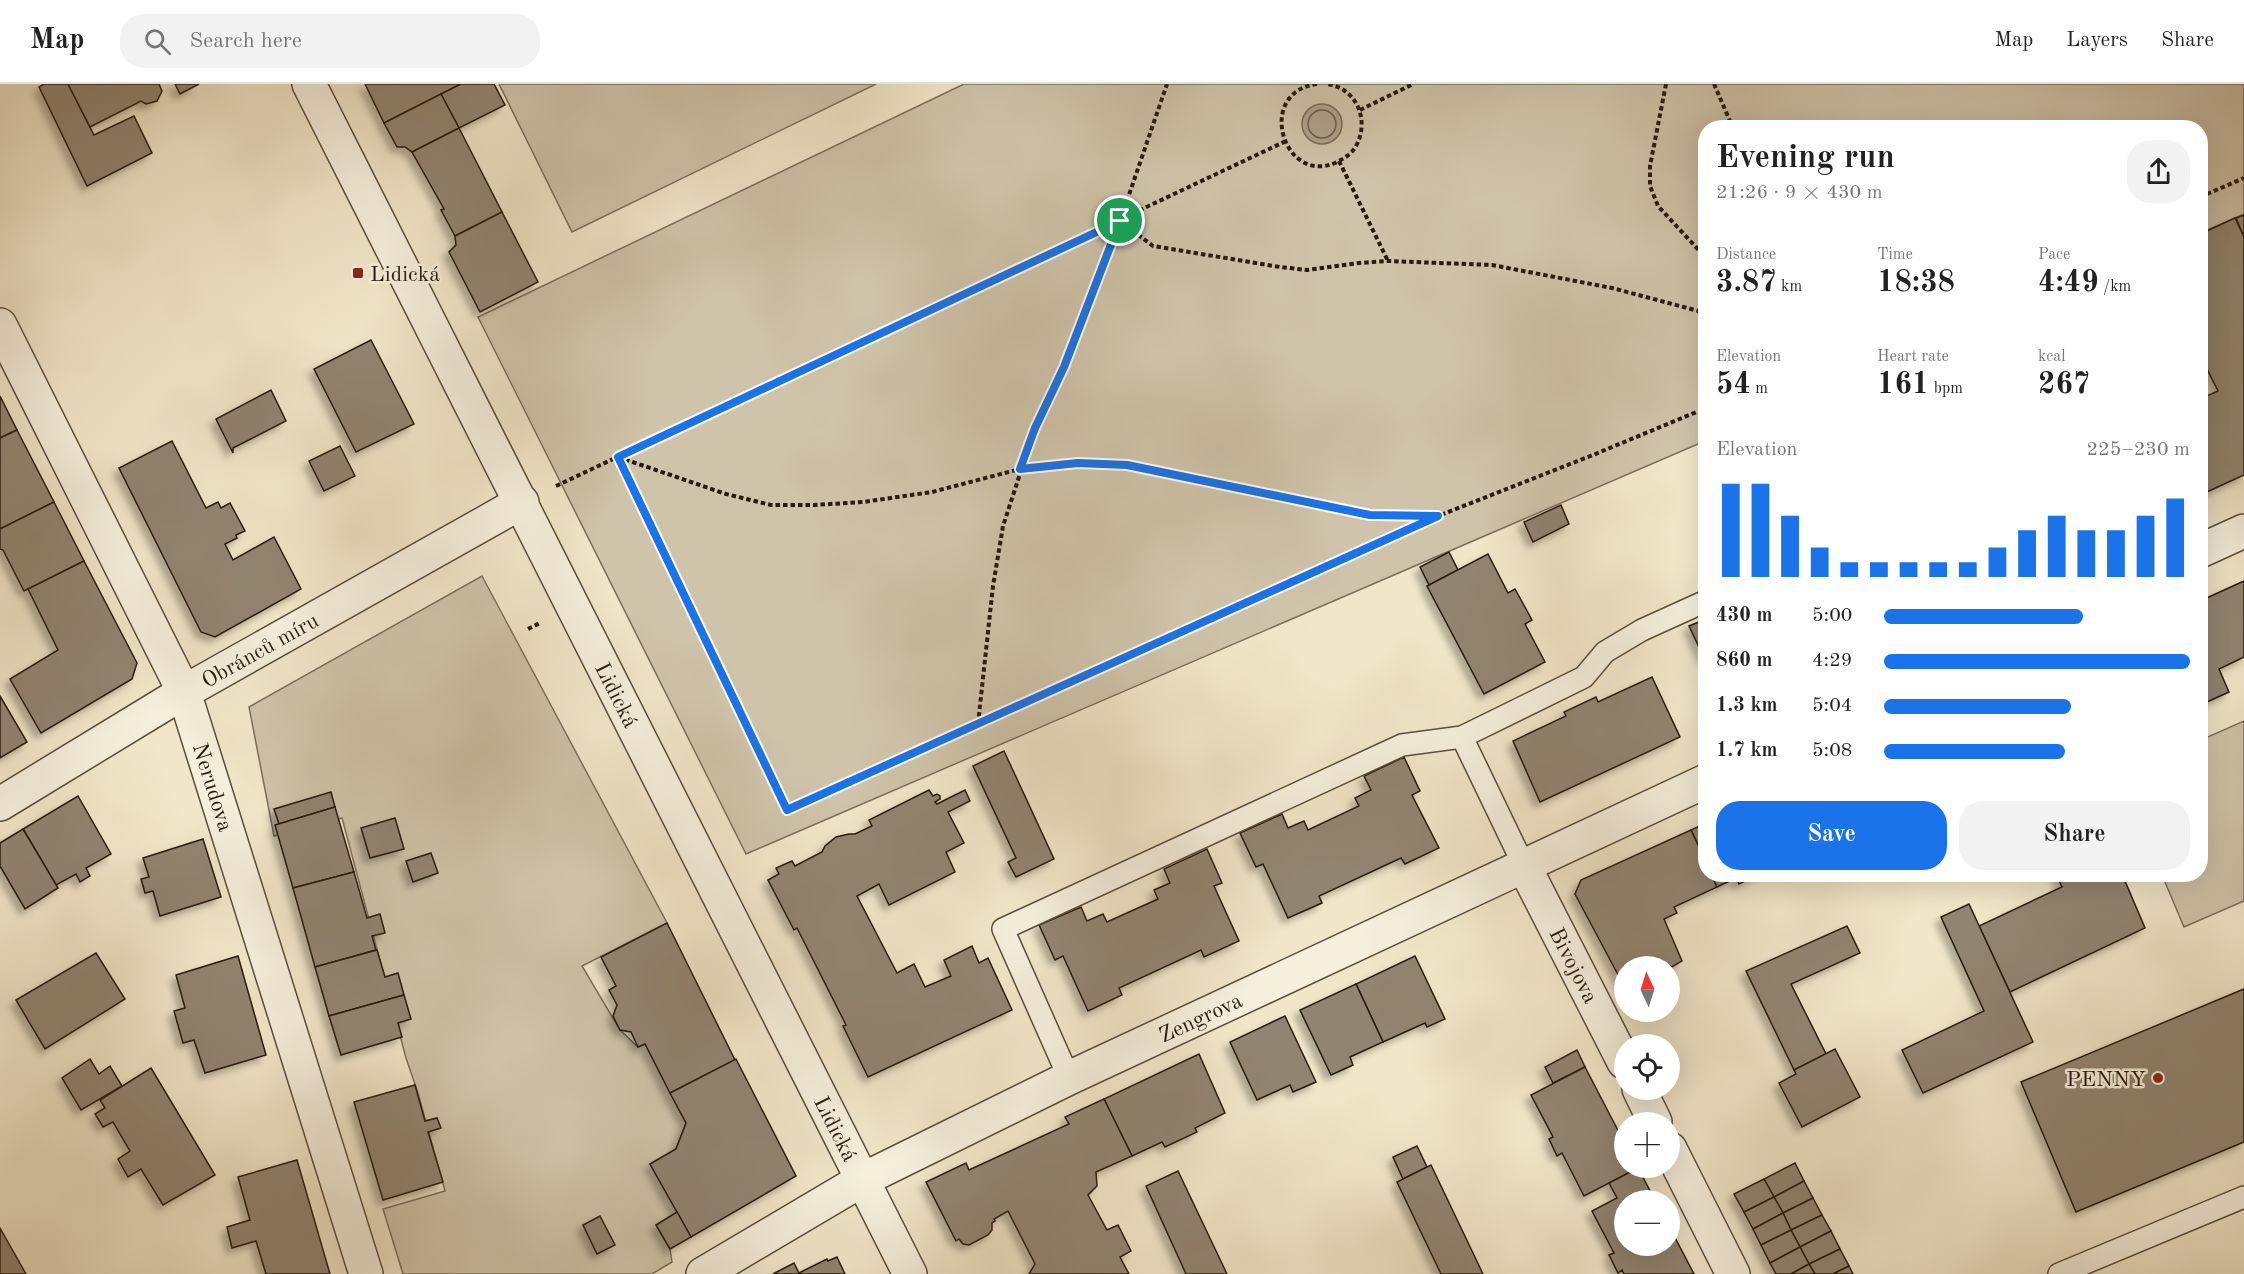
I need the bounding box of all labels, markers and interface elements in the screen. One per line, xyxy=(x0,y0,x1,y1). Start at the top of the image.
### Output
search box xyxy=(120,14,540,68)
icon: search xyxy=(141,25,174,58)
text: Map xyxy=(30,27,84,55)
text: Search here xyxy=(189,30,302,52)
text: Map xyxy=(1994,30,2033,51)
text: Layers xyxy=(2066,30,2128,51)
text: Share xyxy=(2161,30,2214,51)
button: share xyxy=(2127,140,2190,203)
text: Evening run xyxy=(1716,142,1895,175)
text: 21:26 · 9 × 430 m xyxy=(1716,183,1883,203)
pin xyxy=(1094,195,1145,246)
icon: arrive xyxy=(1103,204,1136,237)
text: Distance xyxy=(1716,247,1776,263)
text: Time xyxy=(1877,247,1913,263)
text: Pace xyxy=(2038,247,2070,263)
place label: Lidická xyxy=(370,264,440,286)
marker: Lidická xyxy=(351,266,365,280)
text: 3.87 xyxy=(1716,268,1777,298)
text: 18:38 xyxy=(1877,268,1955,298)
text: 4:49 xyxy=(2038,268,2099,298)
text: km xyxy=(1777,279,1802,295)
text: /km xyxy=(2099,279,2131,295)
text: Elevation xyxy=(1716,349,1781,365)
text: Heart rate xyxy=(1877,349,1949,365)
text: kcal xyxy=(2038,349,2066,365)
text: 54 xyxy=(1716,370,1751,400)
text: 161 xyxy=(1877,370,1929,400)
text: 267 xyxy=(2038,370,2090,400)
text: m xyxy=(1751,381,1768,397)
text: bpm xyxy=(1929,381,1963,397)
text: Elevation xyxy=(1716,440,1797,460)
text: 225–230 m xyxy=(2087,440,2190,460)
text: 430 m xyxy=(1716,606,1772,626)
text: 5:00 xyxy=(1812,606,1852,626)
street label: Obránců míru xyxy=(198,610,323,693)
text: 860 m xyxy=(1716,651,1772,671)
text: 4:29 xyxy=(1812,651,1852,671)
street label: Lidická xyxy=(590,659,641,732)
text: 1.3 km xyxy=(1716,696,1778,716)
text: 5:04 xyxy=(1812,696,1852,716)
street label: Nerudova xyxy=(188,741,236,834)
text: 1.7 km xyxy=(1716,741,1778,761)
text: 5:08 xyxy=(1812,741,1852,761)
button: Save xyxy=(1716,801,1947,870)
button: Share xyxy=(1959,801,2190,870)
street label: Bivojova xyxy=(1544,924,1601,1007)
north arrow xyxy=(1614,956,1680,1022)
map controls xyxy=(1614,956,1680,1256)
street label: Zengrova xyxy=(1156,990,1246,1048)
button: locate xyxy=(1614,1034,1680,1100)
place label: PENNY xyxy=(2066,1069,2146,1091)
marker: PENNY xyxy=(2151,1071,2165,1085)
street label: Lidická xyxy=(809,1093,860,1166)
button: + xyxy=(1614,1112,1680,1178)
button: − xyxy=(1614,1190,1680,1256)

